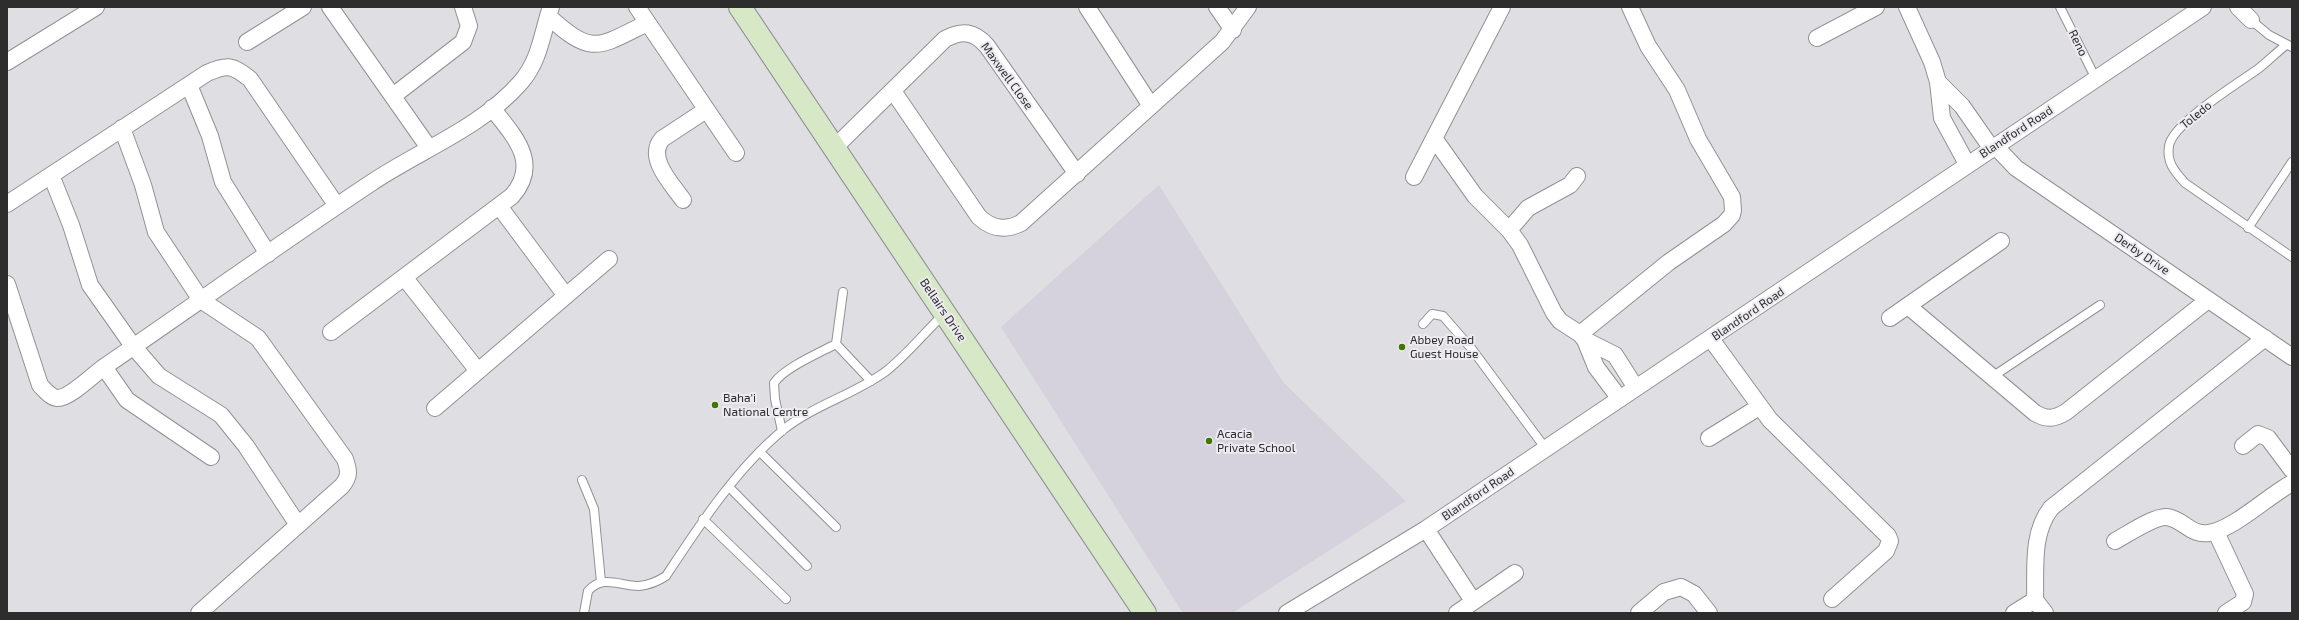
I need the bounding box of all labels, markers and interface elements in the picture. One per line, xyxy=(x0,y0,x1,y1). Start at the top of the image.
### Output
street label: Reno xyxy=(2065,27,2091,59)
street label: Maxwell Close xyxy=(978,40,1036,112)
street label: Toledo xyxy=(2177,98,2215,132)
street label: Blandford Road xyxy=(1977,103,2055,161)
street label: Derby Drive xyxy=(2112,230,2172,278)
street label: Bellairs Drive xyxy=(917,276,969,344)
street label: Blandford Road xyxy=(1709,284,1787,344)
place label: Abbey Road Guest House xyxy=(1410,333,1478,361)
marker: Abbey Road Guest House xyxy=(1397,342,1407,352)
place label: Baha'i National Centre xyxy=(723,391,808,419)
marker: Baha'i National Centre xyxy=(710,400,720,410)
place label: Acacia Private School xyxy=(1217,427,1295,455)
marker: Acacia Private School xyxy=(1204,436,1214,446)
street label: Blandford Road xyxy=(1439,464,1517,524)

